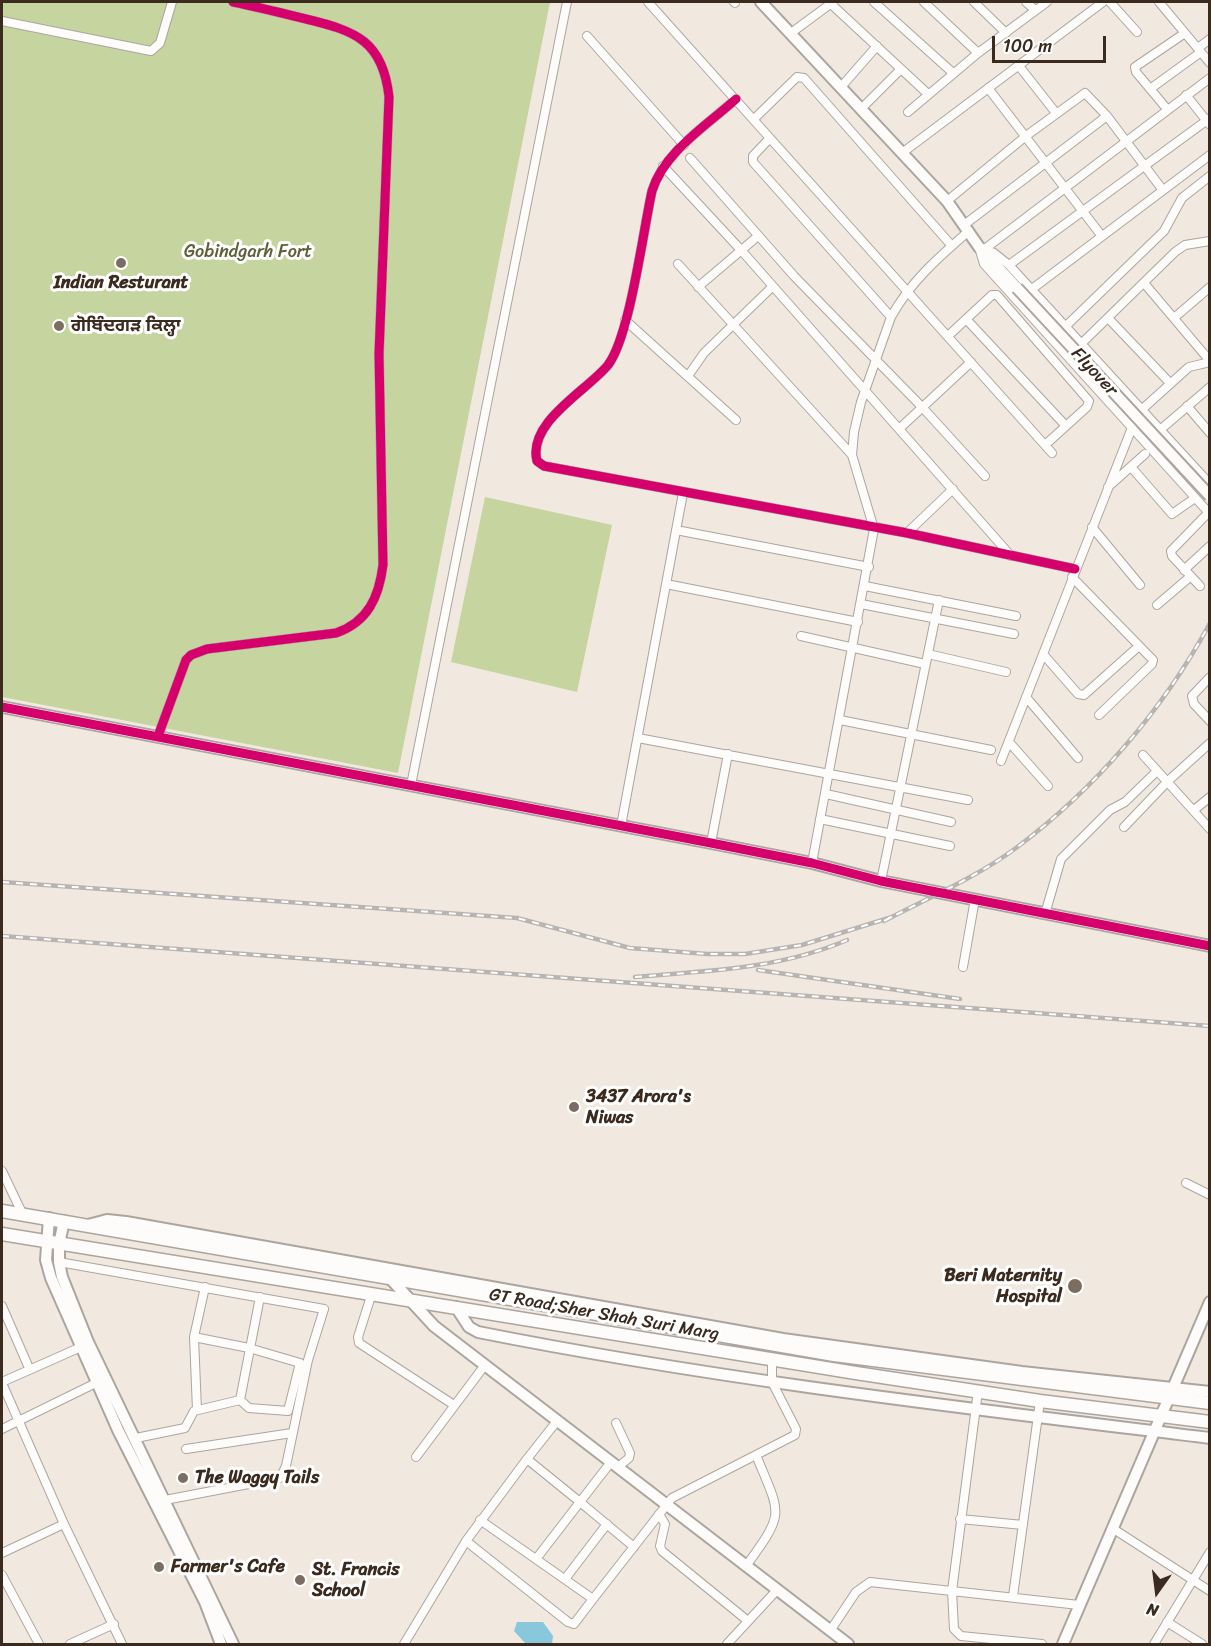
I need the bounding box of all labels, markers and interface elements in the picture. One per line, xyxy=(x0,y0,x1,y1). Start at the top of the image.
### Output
scale bar xyxy=(995,24,1109,62)
text: 100 m xyxy=(1003,30,1052,62)
park label: Gobindgarh Fort xyxy=(184,241,312,263)
marker: Indian Resturant xyxy=(114,256,128,270)
place label: Indian Resturant xyxy=(54,272,188,294)
place label: ਗੋਬਿੰਦਗੜ ਕਿਲ੍ਹਾ xyxy=(71,315,181,337)
marker: ਗੋਬਿੰਦਗੜ ਕਿਲ੍ਹਾ xyxy=(52,319,66,333)
street label: Flyover xyxy=(1066,343,1122,401)
place label: 3437 Arora's Niwas xyxy=(586,1086,691,1128)
marker: 3437 Arora's Niwas xyxy=(567,1100,581,1114)
place label: Beri Maternity Hospital xyxy=(944,1265,1062,1308)
marker: Beri Maternity Hospital xyxy=(1066,1277,1084,1295)
street label: GT Road;Sher Shah Suri Marg xyxy=(487,1284,721,1346)
place label: The Waggy Tails xyxy=(195,1467,319,1489)
marker: The Waggy Tails xyxy=(176,1471,190,1485)
place label: Farmer's Cafe xyxy=(171,1556,285,1578)
place label: St. Francis School xyxy=(312,1559,399,1602)
marker: Farmer's Cafe xyxy=(152,1560,166,1574)
north arrow xyxy=(1127,1562,1187,1622)
marker: St. Francis School xyxy=(293,1573,307,1587)
text: N xyxy=(1144,1595,1161,1625)

